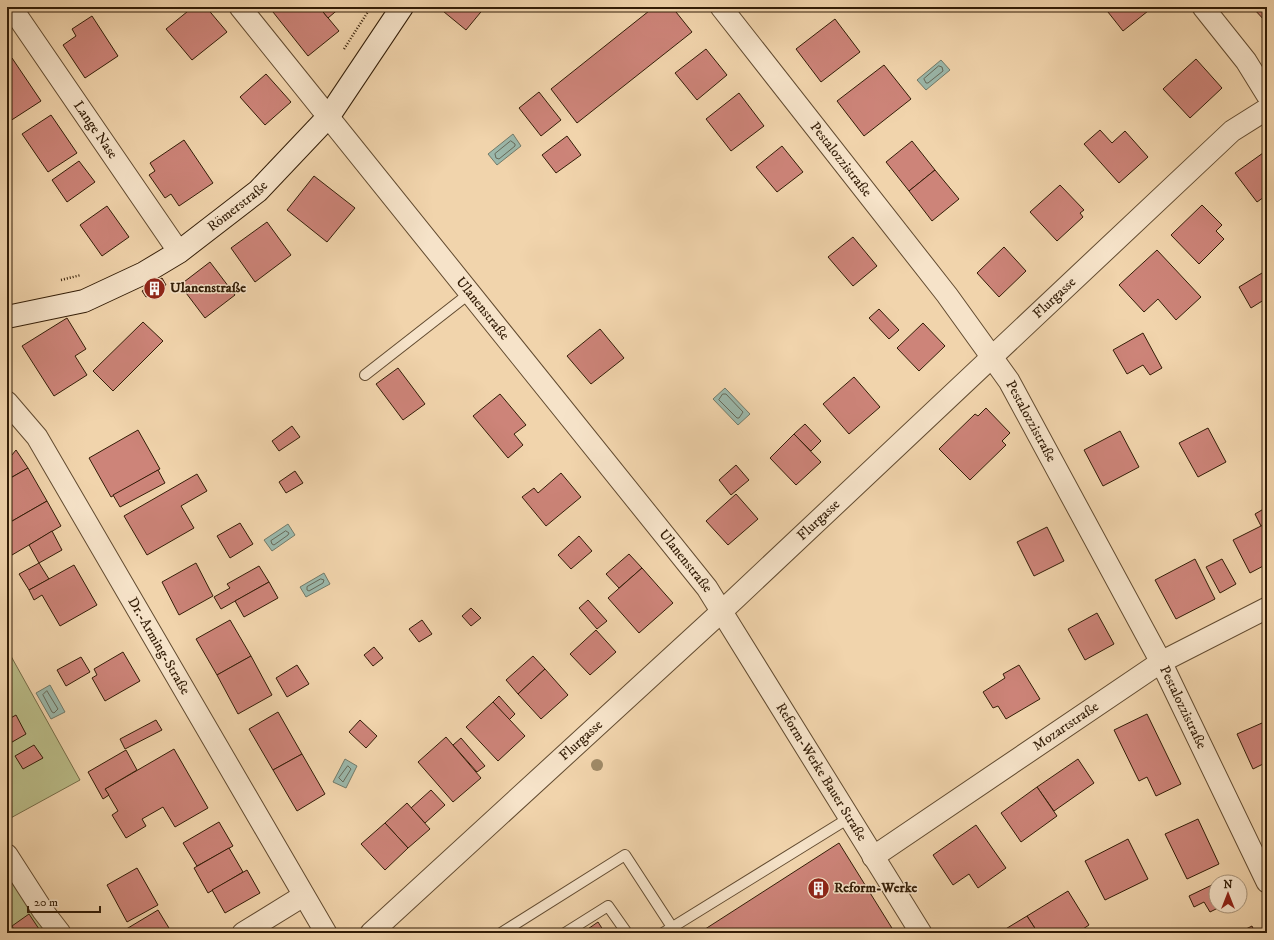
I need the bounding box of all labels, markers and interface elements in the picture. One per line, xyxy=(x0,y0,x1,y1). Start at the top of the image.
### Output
street label: Lange Nase xyxy=(69,97,122,163)
street label: Pestalozzistraße xyxy=(806,119,876,201)
street label: Römerstraße xyxy=(204,177,272,236)
street label: Ulanenstraße xyxy=(452,273,513,344)
street label: Flurgasse xyxy=(1029,273,1080,323)
building icon: Ulanenstraße xyxy=(141,275,167,301)
place label: Ulanenstraße xyxy=(170,279,246,297)
street label: Pestalozzistraße xyxy=(1001,377,1060,466)
street label: Flurgasse xyxy=(793,495,844,545)
street label: Ulanenstraße xyxy=(655,526,717,596)
street label: Dr.-Arming-Straße xyxy=(123,594,194,698)
street label: Pestalozzistraße xyxy=(1155,663,1211,752)
street label: Mozartstraße xyxy=(1030,698,1103,755)
street label: Reform-Werke Bauer Straße xyxy=(772,700,871,845)
street label: Flurgasse xyxy=(556,716,607,765)
north arrow xyxy=(1208,874,1248,914)
building icon: Reform-Werke xyxy=(805,875,831,901)
text: N xyxy=(1223,878,1233,892)
place label: Reform-Werke xyxy=(834,879,918,897)
scale bar xyxy=(28,888,100,914)
text: 20 m xyxy=(34,895,58,910)

